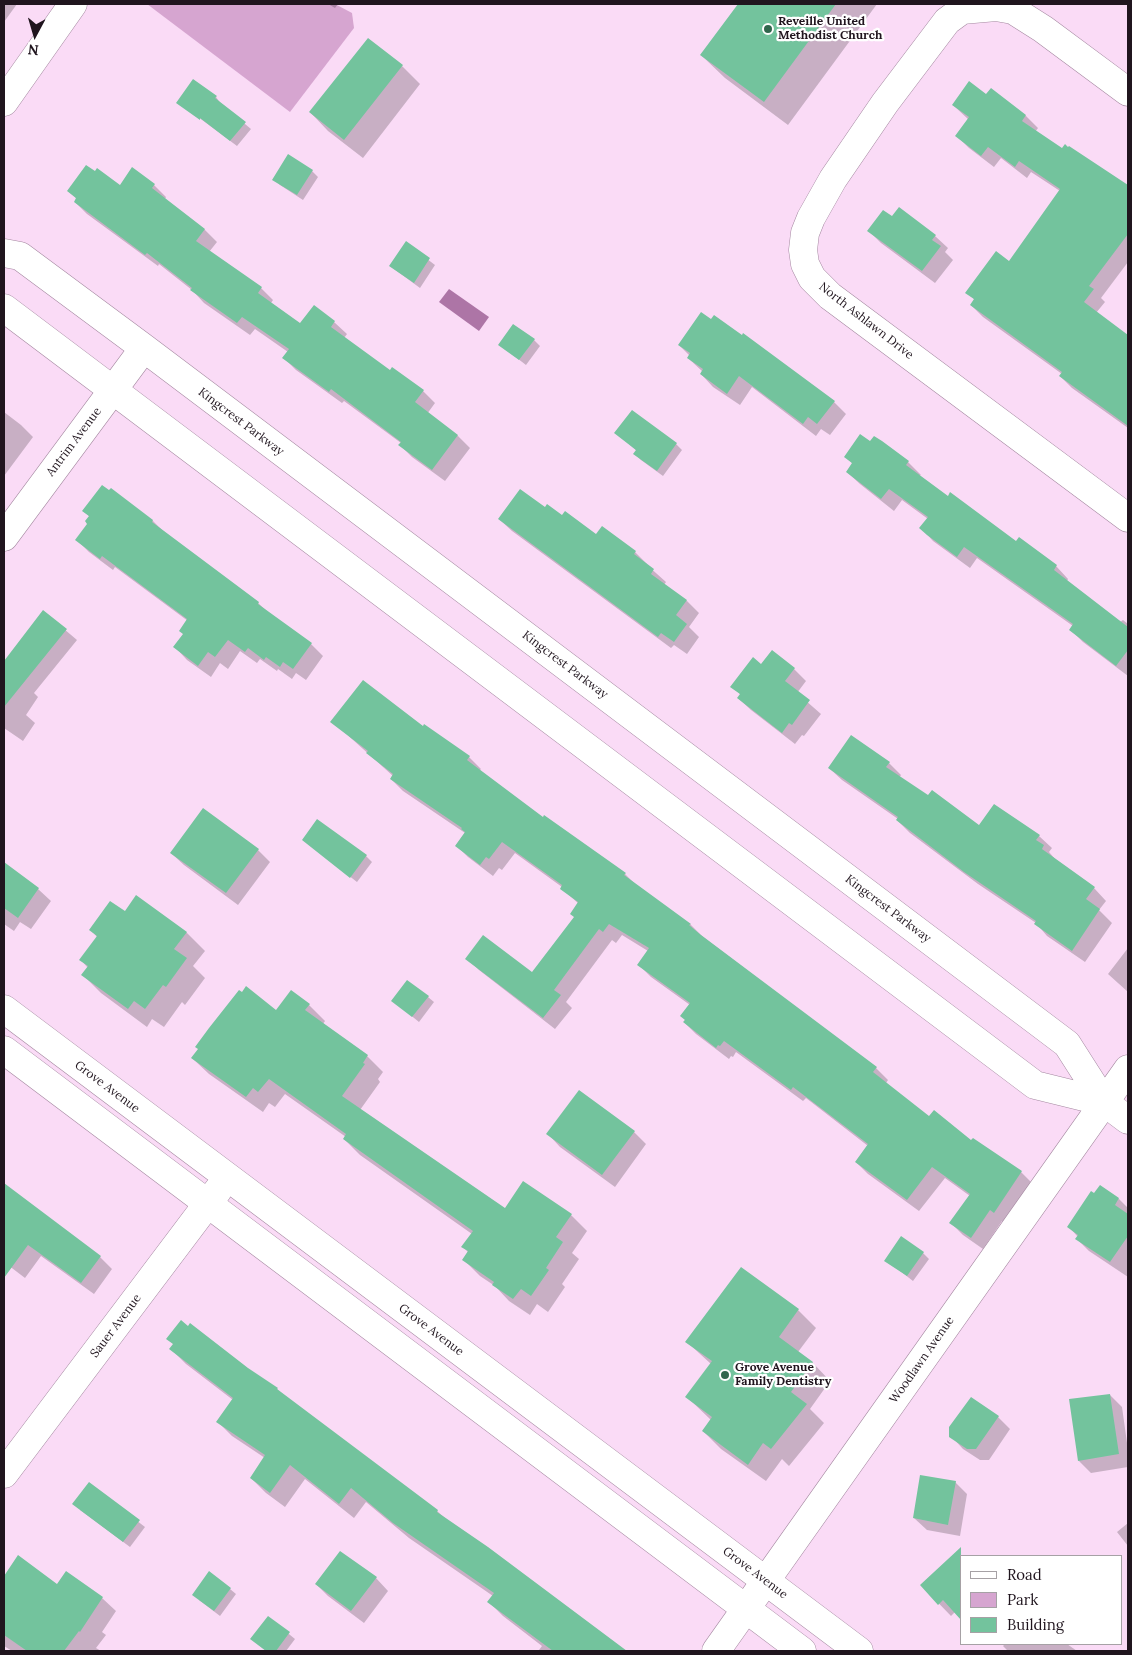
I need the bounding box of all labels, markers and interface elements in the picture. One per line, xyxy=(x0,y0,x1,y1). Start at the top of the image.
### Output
north arrow xyxy=(10,10,60,60)
place label: Reveille United Methodist Church xyxy=(778,15,882,43)
marker: Reveille United Methodist Church xyxy=(762,23,774,35)
text: N xyxy=(27,40,40,59)
street label: North Ashlawn Drive xyxy=(816,280,916,362)
street label: Kingcrest Parkway xyxy=(195,385,287,459)
street label: Antrim Avenue xyxy=(43,405,105,479)
street label: Kingcrest Parkway xyxy=(519,628,611,702)
street label: Kingcrest Parkway xyxy=(842,872,934,946)
street label: Grove Avenue xyxy=(72,1058,142,1116)
street label: Sauer Avenue xyxy=(87,1291,145,1361)
street label: Grove Avenue xyxy=(396,1301,466,1359)
street label: Woodlawn Avenue xyxy=(887,1314,957,1406)
place label: Grove Avenue Family Dentistry xyxy=(735,1361,831,1389)
marker: Grove Avenue Family Dentistry xyxy=(719,1369,731,1381)
street label: Grove Avenue xyxy=(720,1544,790,1602)
legend xyxy=(960,1555,1122,1645)
text: Road xyxy=(1007,1565,1042,1584)
text: Park xyxy=(1007,1590,1038,1609)
text: Building xyxy=(1007,1615,1064,1634)

